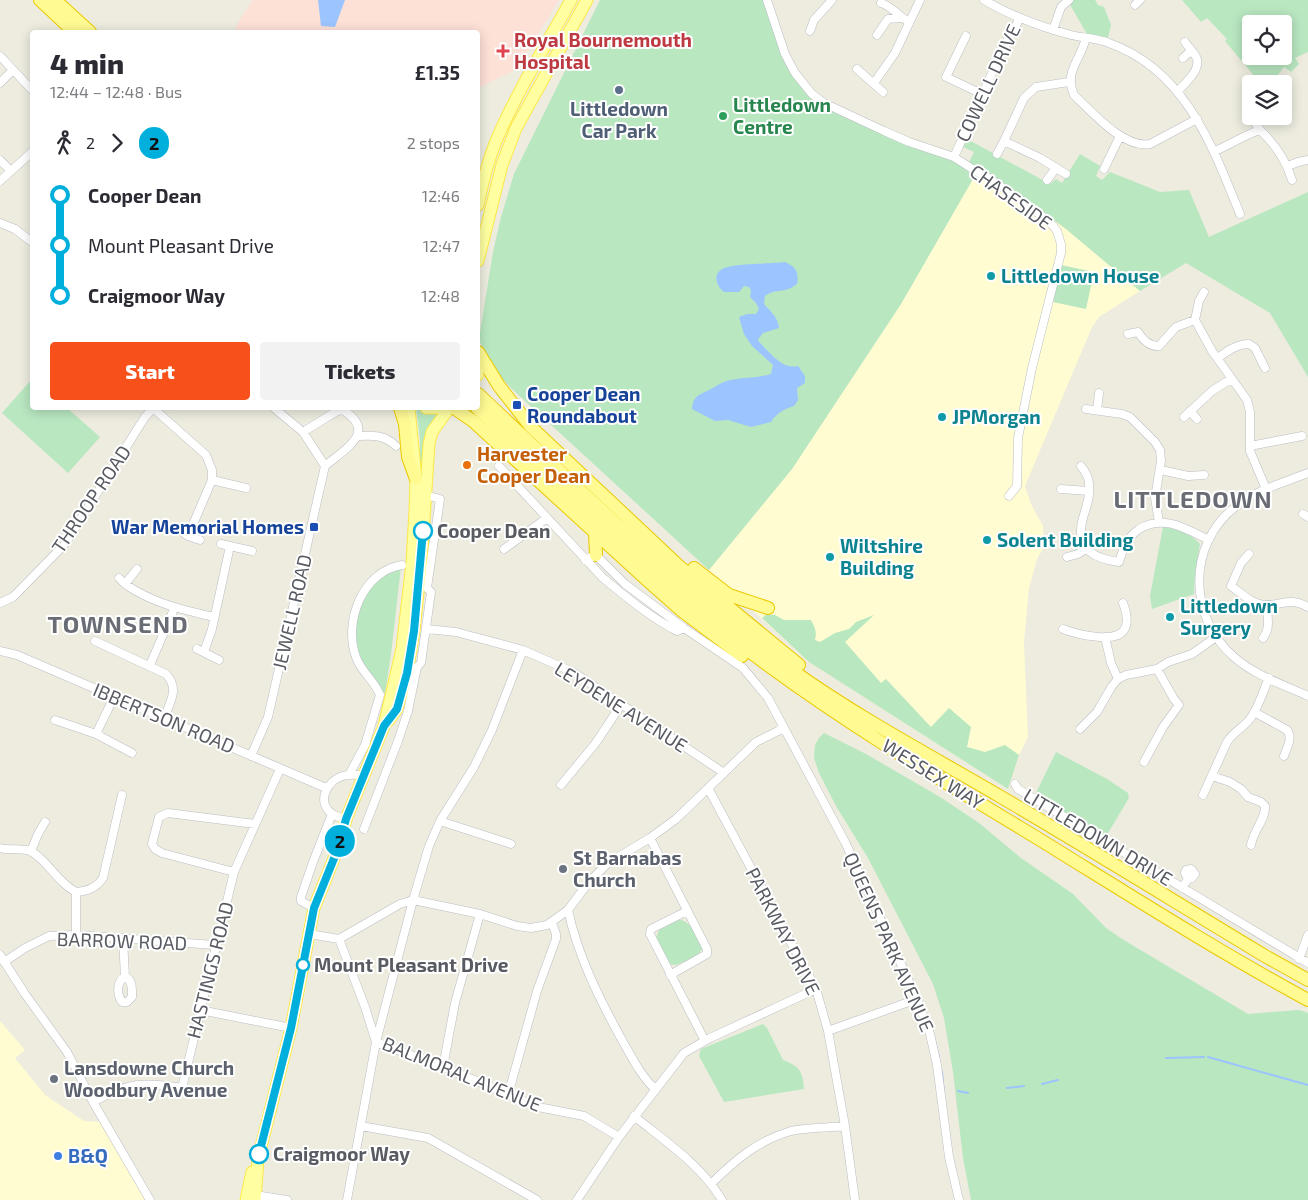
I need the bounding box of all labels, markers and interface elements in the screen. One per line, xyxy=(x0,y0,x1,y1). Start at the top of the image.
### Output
map controls xyxy=(1242,15,1292,125)
button: locate xyxy=(1242,15,1292,65)
street label: COWELL DRIVE xyxy=(950,20,1025,145)
place label: Royal Bournemouth Hospital xyxy=(514,28,692,73)
marker: Royal Bournemouth Hospital xyxy=(496,44,510,58)
text: 4 min xyxy=(50,46,124,80)
text: £1.35 xyxy=(415,61,460,84)
button: layers xyxy=(1242,75,1292,125)
text: 12:44 – 12:48 · Bus xyxy=(50,82,182,101)
marker: Littledown Car Park xyxy=(613,84,625,96)
place label: Littledown Centre xyxy=(733,93,831,138)
place label: Littledown Car Park xyxy=(570,97,668,142)
marker: Littledown Centre xyxy=(717,110,729,122)
icon: walk xyxy=(50,129,78,157)
icon: forward xyxy=(103,129,131,157)
text: 2 xyxy=(149,132,159,154)
text: 2 xyxy=(86,133,95,152)
text: 2 stops xyxy=(407,133,460,152)
street label: CHASESIDE xyxy=(966,159,1057,234)
text: Cooper Dean xyxy=(88,184,202,207)
text: 12:46 xyxy=(422,186,460,205)
text: Mount Pleasant Drive xyxy=(88,234,274,257)
text: 12:47 xyxy=(423,236,460,255)
place label: Littledown House xyxy=(1001,264,1160,287)
marker: Littledown House xyxy=(985,270,997,282)
text: Craigmoor Way xyxy=(88,284,225,307)
text: 12:48 xyxy=(421,286,460,305)
button: Start xyxy=(50,342,250,400)
button: Tickets xyxy=(260,342,460,400)
place label: Cooper Dean Roundabout xyxy=(527,382,641,427)
marker: Cooper Dean Roundabout xyxy=(511,399,523,411)
place label: JPMorgan xyxy=(952,405,1041,428)
marker: JPMorgan xyxy=(936,411,948,423)
street label: THROOP ROAD xyxy=(46,441,135,557)
place label: Harvester Cooper Dean xyxy=(477,442,591,487)
marker: Harvester Cooper Dean xyxy=(461,459,473,471)
district label: LITTLEDOWN xyxy=(1113,484,1273,513)
place label: War Memorial Homes xyxy=(111,515,304,538)
place label: Cooper Dean xyxy=(437,519,551,542)
marker: War Memorial Homes xyxy=(308,521,320,533)
marker: Cooper Dean xyxy=(413,521,433,541)
place label: Solent Building xyxy=(997,528,1134,551)
place label: Wiltshire Building xyxy=(840,534,923,579)
marker: Solent Building xyxy=(981,534,993,546)
marker: Wiltshire Building xyxy=(824,551,836,563)
street label: JEWELL ROAD xyxy=(267,552,316,672)
place label: Littledown Surgery xyxy=(1180,594,1278,640)
district label: TOWNSEND xyxy=(47,609,189,638)
marker: Littledown Surgery xyxy=(1164,611,1176,623)
street label: LEYDENE AVENUE xyxy=(551,656,692,757)
street label: IBBERTSON ROAD xyxy=(90,677,238,758)
street label: WESSEX WAY xyxy=(878,733,988,814)
street label: LITTLEDOWN DRIVE xyxy=(1020,783,1177,890)
line badge: 2 xyxy=(324,825,356,857)
text: 2 xyxy=(335,830,345,852)
place label: St Barnabas Church xyxy=(573,846,682,891)
street label: QUEENS PARK AVENUE xyxy=(840,849,939,1035)
marker: St Barnabas Church xyxy=(557,863,569,875)
street label: PARKWAY DRIVE xyxy=(741,863,825,998)
street label: HASTINGS ROAD xyxy=(181,899,238,1041)
street label: BARROW ROAD xyxy=(56,927,188,954)
place label: Mount Pleasant Drive xyxy=(314,953,509,976)
marker: Mount Pleasant Drive xyxy=(296,958,310,972)
street label: BALMORAL AVENUE xyxy=(379,1031,545,1116)
place label: Lansdowne Church Woodbury Avenue xyxy=(64,1056,234,1102)
marker: Lansdowne Church Woodbury Avenue xyxy=(48,1073,60,1085)
place label: Craigmoor Way xyxy=(273,1142,410,1166)
place label: B&Q xyxy=(68,1144,108,1168)
marker: Craigmoor Way xyxy=(249,1144,269,1164)
marker: B&Q xyxy=(52,1150,64,1162)

